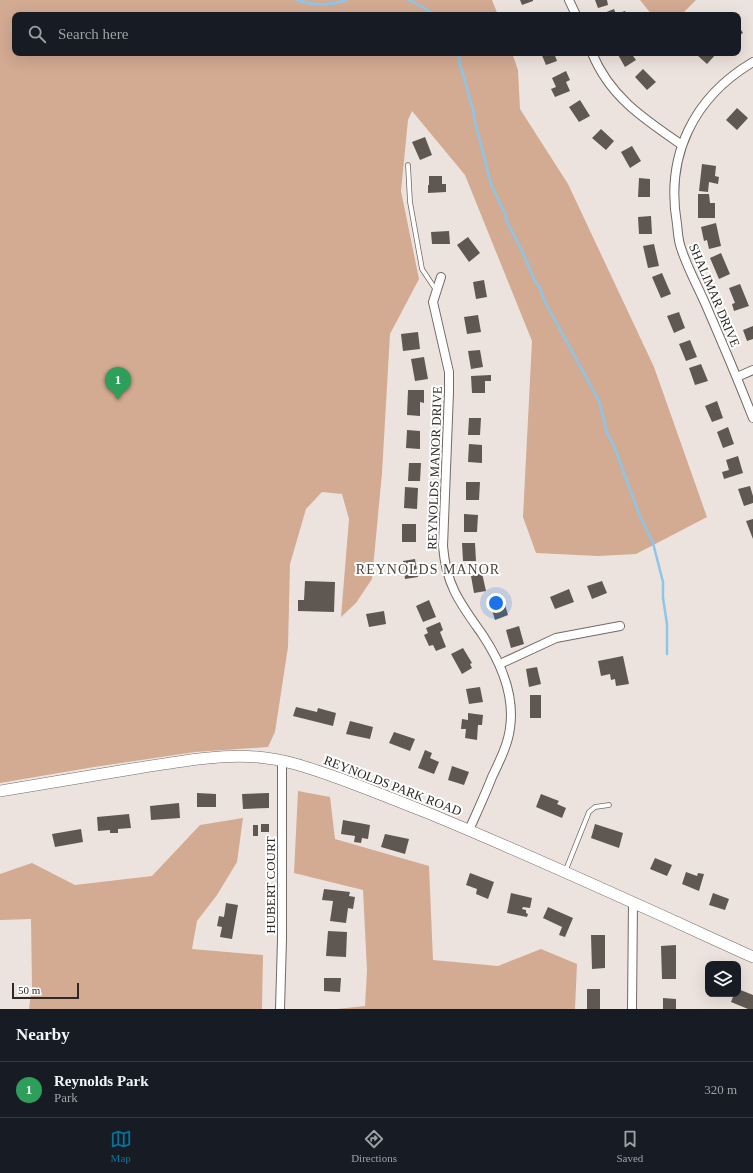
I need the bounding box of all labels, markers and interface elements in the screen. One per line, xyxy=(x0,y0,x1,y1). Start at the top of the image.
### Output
search box xyxy=(12,12,741,56)
icon: search xyxy=(26,23,48,45)
text: Search here xyxy=(58,26,128,42)
street label: SHALIMAR DRIVE xyxy=(686,241,743,349)
pin: 1 xyxy=(105,367,131,400)
street label: REYNOLDS MANOR DRIVE xyxy=(424,386,445,550)
district label: REYNOLDS MANOR xyxy=(356,562,500,577)
your location xyxy=(486,593,506,613)
street label: REYNOLDS PARK ROAD xyxy=(322,752,464,819)
street label: HUBERT COURT xyxy=(263,836,278,934)
map controls xyxy=(705,961,741,997)
button: layers xyxy=(705,961,741,997)
scale bar xyxy=(12,981,79,1000)
text: 50 m xyxy=(18,984,40,996)
text: Nearby xyxy=(16,1025,70,1044)
text: Reynolds Park xyxy=(54,1073,149,1089)
text: 1 xyxy=(26,1082,32,1097)
text: 320 m xyxy=(704,1082,737,1097)
text: Park xyxy=(54,1090,78,1105)
tab: Map xyxy=(110,1128,132,1164)
tab: Directions xyxy=(351,1128,397,1164)
tab: Saved xyxy=(616,1128,643,1164)

